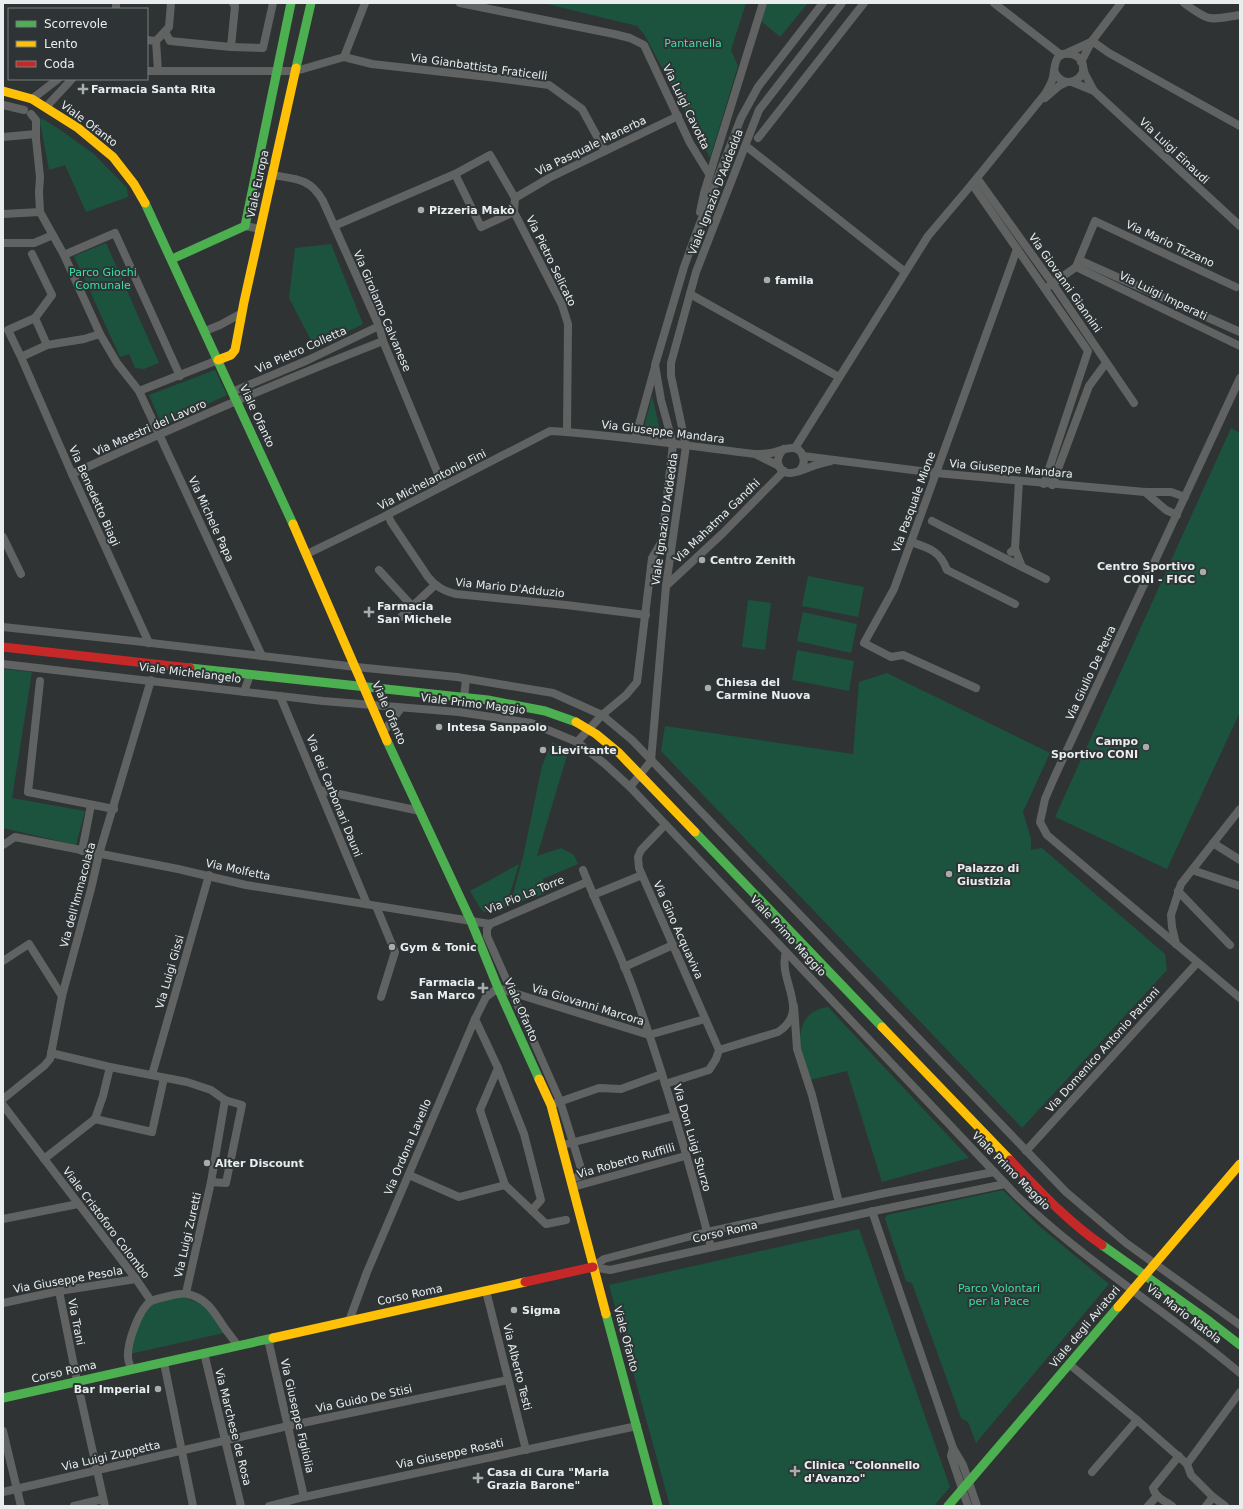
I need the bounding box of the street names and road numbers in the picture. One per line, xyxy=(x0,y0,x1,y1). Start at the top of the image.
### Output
street label: Via Gianbattista Fraticelli xyxy=(410,51,548,83)
street label: Via Luigi Cavotta xyxy=(660,62,712,152)
street label: Viale Ofanto xyxy=(58,98,120,150)
street label: Via Pasquale Manerba xyxy=(534,114,648,178)
street label: Via Luigi Einaudi xyxy=(1136,115,1212,187)
street label: Viale Ignazio D'Addedda xyxy=(686,127,746,257)
street label: Viale Europa xyxy=(244,149,272,219)
street label: Via Pietro Selicato xyxy=(523,214,579,309)
street label: Via Mario Tizzano xyxy=(1124,218,1217,270)
street label: Via Giovanni Giannini xyxy=(1026,231,1104,335)
street label: Via Girolamo Calvanese xyxy=(350,248,414,374)
street label: Via Luigi Imperati xyxy=(1117,269,1209,323)
street label: Via Pietro Colletta xyxy=(253,324,349,376)
street label: Viale Ofanto xyxy=(237,383,277,450)
street label: Via Maestri del Lavoro xyxy=(92,397,209,459)
street label: Via Giuseppe Mandara xyxy=(601,418,725,446)
street label: Via Benedetto Biagi xyxy=(66,444,122,548)
street label: Via Michelantonio Fini xyxy=(376,447,488,513)
street label: Via Pasquale Mione xyxy=(890,450,938,554)
street label: Viale Ignazio D'Addedda xyxy=(649,452,681,586)
street label: Via Giuseppe Mandara xyxy=(949,457,1073,481)
street label: Via Michele Papa xyxy=(185,474,237,564)
street label: Via Mahatma Gandhi xyxy=(671,476,763,566)
street label: Via Mario D'Adduzio xyxy=(455,576,566,600)
street label: Via Giulio De Petra xyxy=(1063,624,1119,722)
street label: Viale Michelangelo xyxy=(138,660,242,686)
street label: Viale Ofanto xyxy=(369,679,409,747)
street label: Viale Primo Maggio xyxy=(420,691,526,717)
street label: Via dei Carbonari Dauni xyxy=(304,733,364,859)
street label: Via dell'Immacolata xyxy=(58,841,98,949)
street label: Via Molfetta xyxy=(204,857,272,883)
street label: Via Pio La Torre xyxy=(484,873,566,917)
street label: Via Gino Acquaviva xyxy=(650,879,706,981)
street label: Viale Primo Maggio xyxy=(747,893,829,979)
street label: Via Luigi Gissi xyxy=(153,934,187,1010)
street label: Viale Ofanto xyxy=(501,976,541,1044)
street label: Via Giovanni Marcora xyxy=(530,982,646,1028)
street label: Via Domenico Antonio Patroni xyxy=(1043,985,1163,1115)
street label: Via Don Luigi Sturzo xyxy=(670,1083,714,1193)
street label: Via Ordona Lavello xyxy=(382,1097,434,1197)
street label: Viale Primo Maggio xyxy=(969,1129,1053,1213)
street label: Via Roberto Ruffilli xyxy=(576,1141,676,1181)
street label: Viale Cristoforo Colombo xyxy=(60,1165,152,1282)
street label: Via Luigi Zuretti xyxy=(172,1191,204,1279)
street label: Corso Roma xyxy=(691,1218,759,1246)
street label: Via Giuseppe Pesola xyxy=(12,1264,124,1296)
street label: Corso Roma xyxy=(376,1282,444,1308)
street label: Via Mario Natola xyxy=(1144,1282,1224,1346)
street label: Viale degli Aviatori xyxy=(1047,1284,1123,1370)
street label: Via Trani xyxy=(65,1298,87,1346)
street label: Viale Ofanto xyxy=(611,1305,641,1374)
street label: Via Alberto Testi xyxy=(500,1322,534,1412)
street label: Via Giuseppe Figliolia xyxy=(277,1357,317,1475)
street label: Corso Roma xyxy=(30,1358,98,1386)
street label: Via Marchese de Rosa xyxy=(212,1367,254,1487)
street label: Via Guido De Stisi xyxy=(315,1382,413,1416)
street label: Via Giuseppe Rosati xyxy=(395,1436,505,1472)
street label: Via Luigi Zuppetta xyxy=(60,1438,162,1474)

